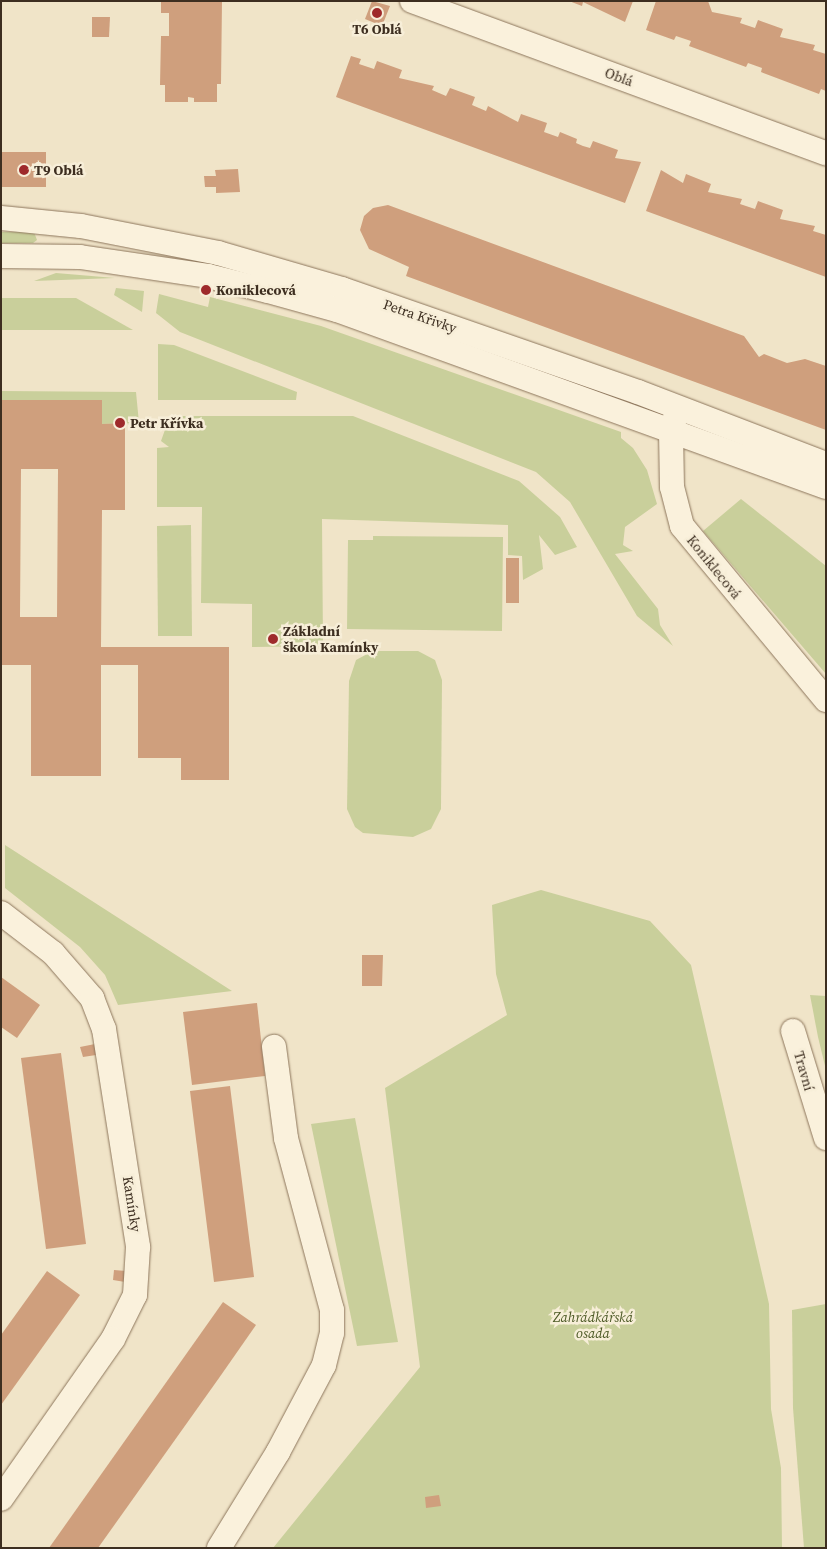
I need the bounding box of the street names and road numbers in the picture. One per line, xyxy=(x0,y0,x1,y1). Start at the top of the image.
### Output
street label: Oblá xyxy=(603,64,635,90)
street label: Petra Křivky xyxy=(381,296,459,336)
street label: Koniklecová xyxy=(683,532,745,602)
street label: Travní xyxy=(790,1049,818,1093)
street label: Kamínky xyxy=(119,1175,145,1233)

